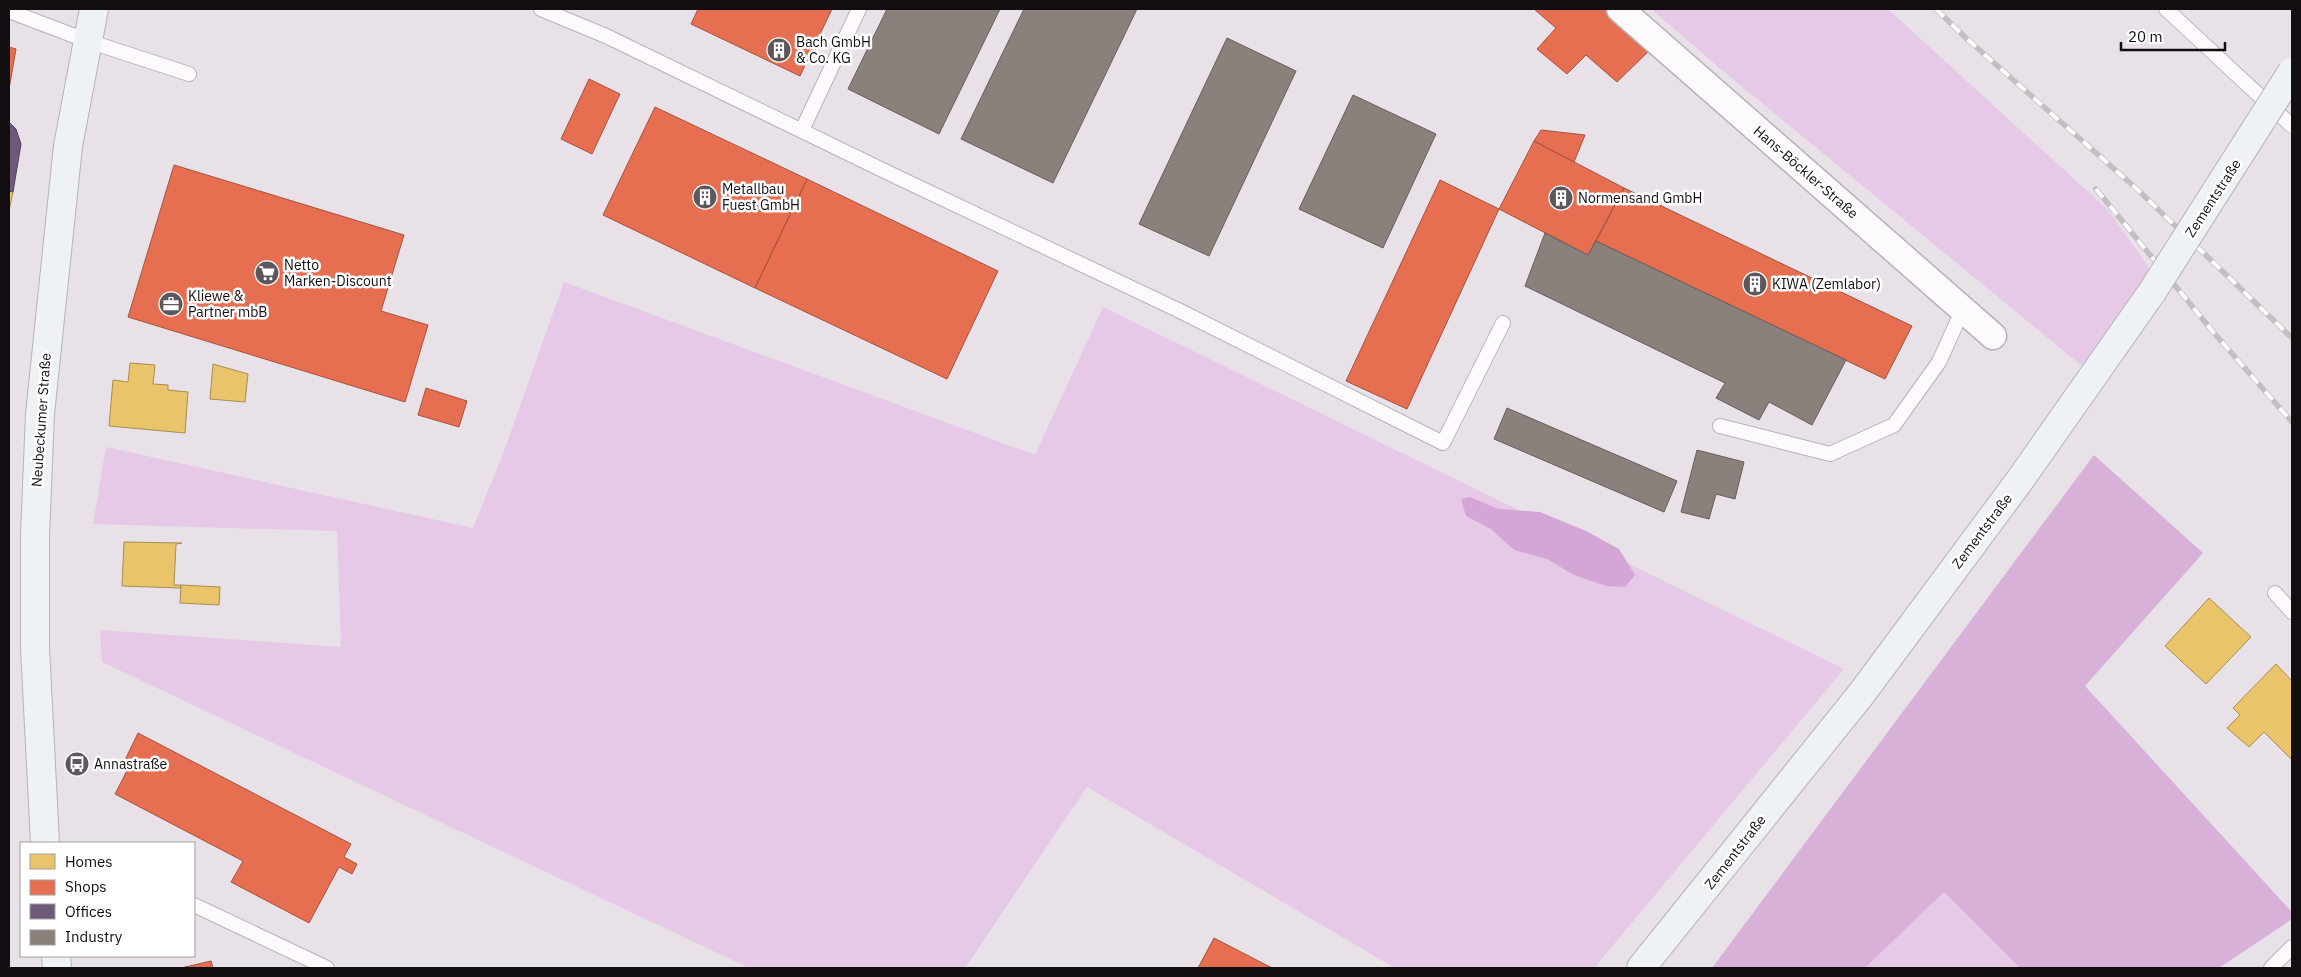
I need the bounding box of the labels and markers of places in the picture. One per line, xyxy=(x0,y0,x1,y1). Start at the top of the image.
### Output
place label: Bach GmbH & Co. KG xyxy=(796,33,871,67)
building icon: Bach GmbH & Co. KG xyxy=(766,37,792,63)
place label: Metallbau Fuest GmbH xyxy=(722,180,800,214)
building icon: Metallbau Fuest GmbH xyxy=(692,184,718,210)
building icon: Normensand GmbH xyxy=(1548,185,1574,211)
place label: Normensand GmbH xyxy=(1578,189,1702,207)
place label: Netto Marken-Discount xyxy=(284,256,392,290)
supermarket icon: Netto Marken-Discount xyxy=(254,260,280,286)
building icon: KIWA (Zemlabor) xyxy=(1742,271,1768,297)
place label: KIWA (Zemlabor) xyxy=(1772,275,1881,293)
place label: Kliewe & Partner mbB xyxy=(188,287,268,321)
office icon: Kliewe & Partner mbB xyxy=(158,291,184,317)
bus stop icon: Annastraße xyxy=(64,751,90,777)
place label: Annastraße xyxy=(94,755,168,773)

